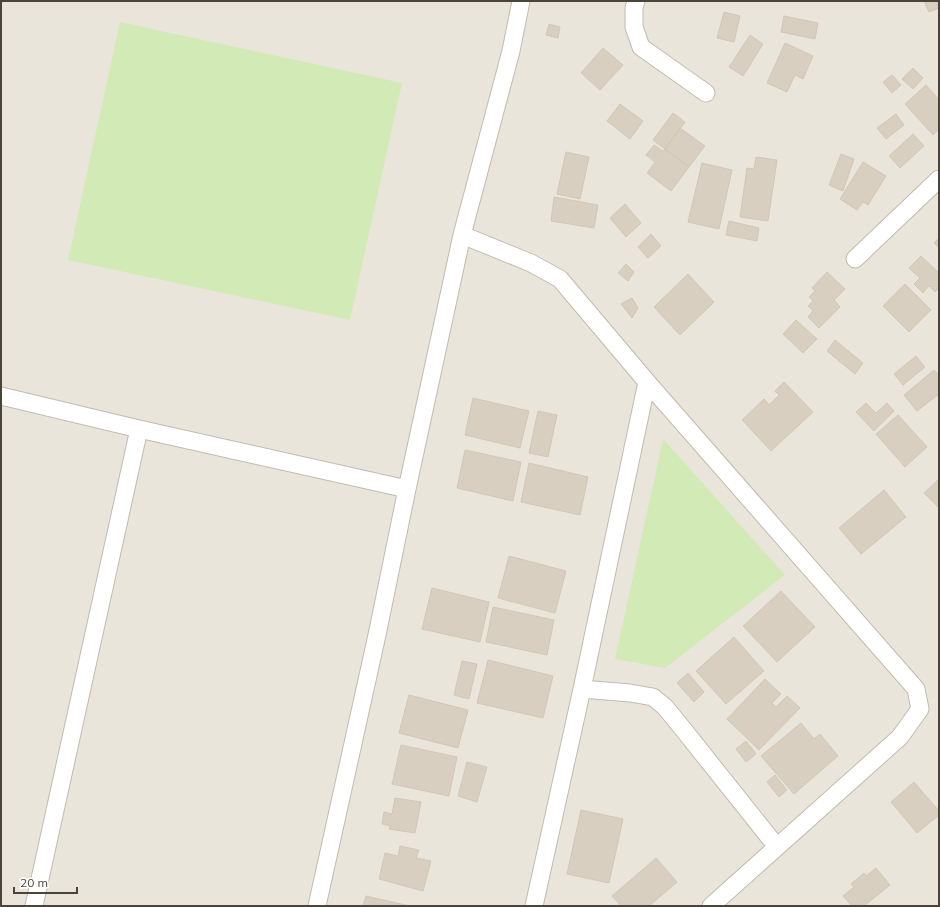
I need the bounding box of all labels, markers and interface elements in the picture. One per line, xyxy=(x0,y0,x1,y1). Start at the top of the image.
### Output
scale bar xyxy=(14,869,77,895)
text: 20 m xyxy=(20,875,48,890)

